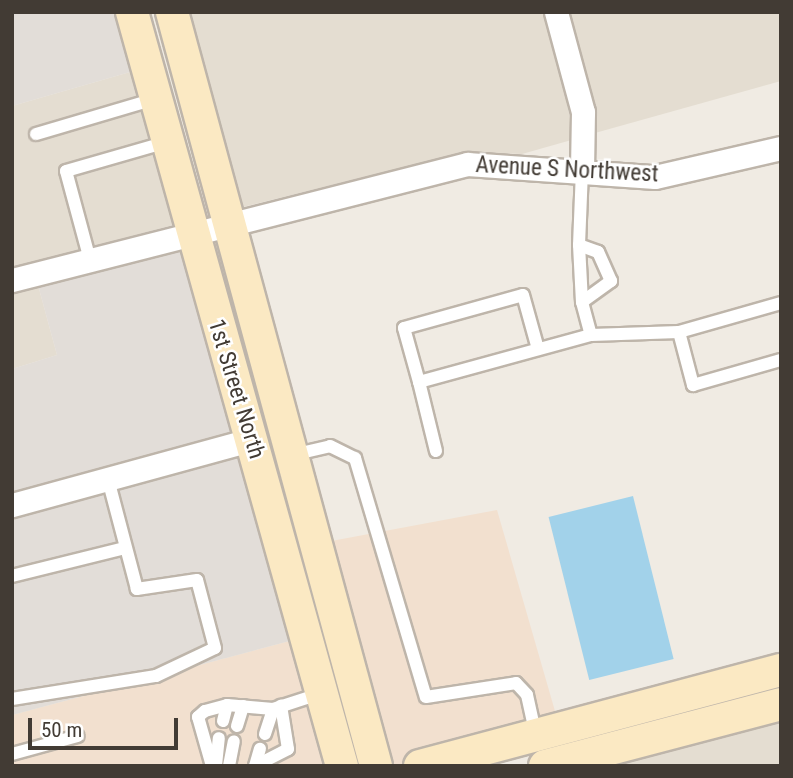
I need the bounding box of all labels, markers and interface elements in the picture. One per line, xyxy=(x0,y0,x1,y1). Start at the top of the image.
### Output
street label: Avenue S Northwest xyxy=(475,151,659,189)
street label: 1st Street North xyxy=(202,316,270,462)
scale bar xyxy=(32,704,182,748)
text: 50 m xyxy=(41,718,82,742)

